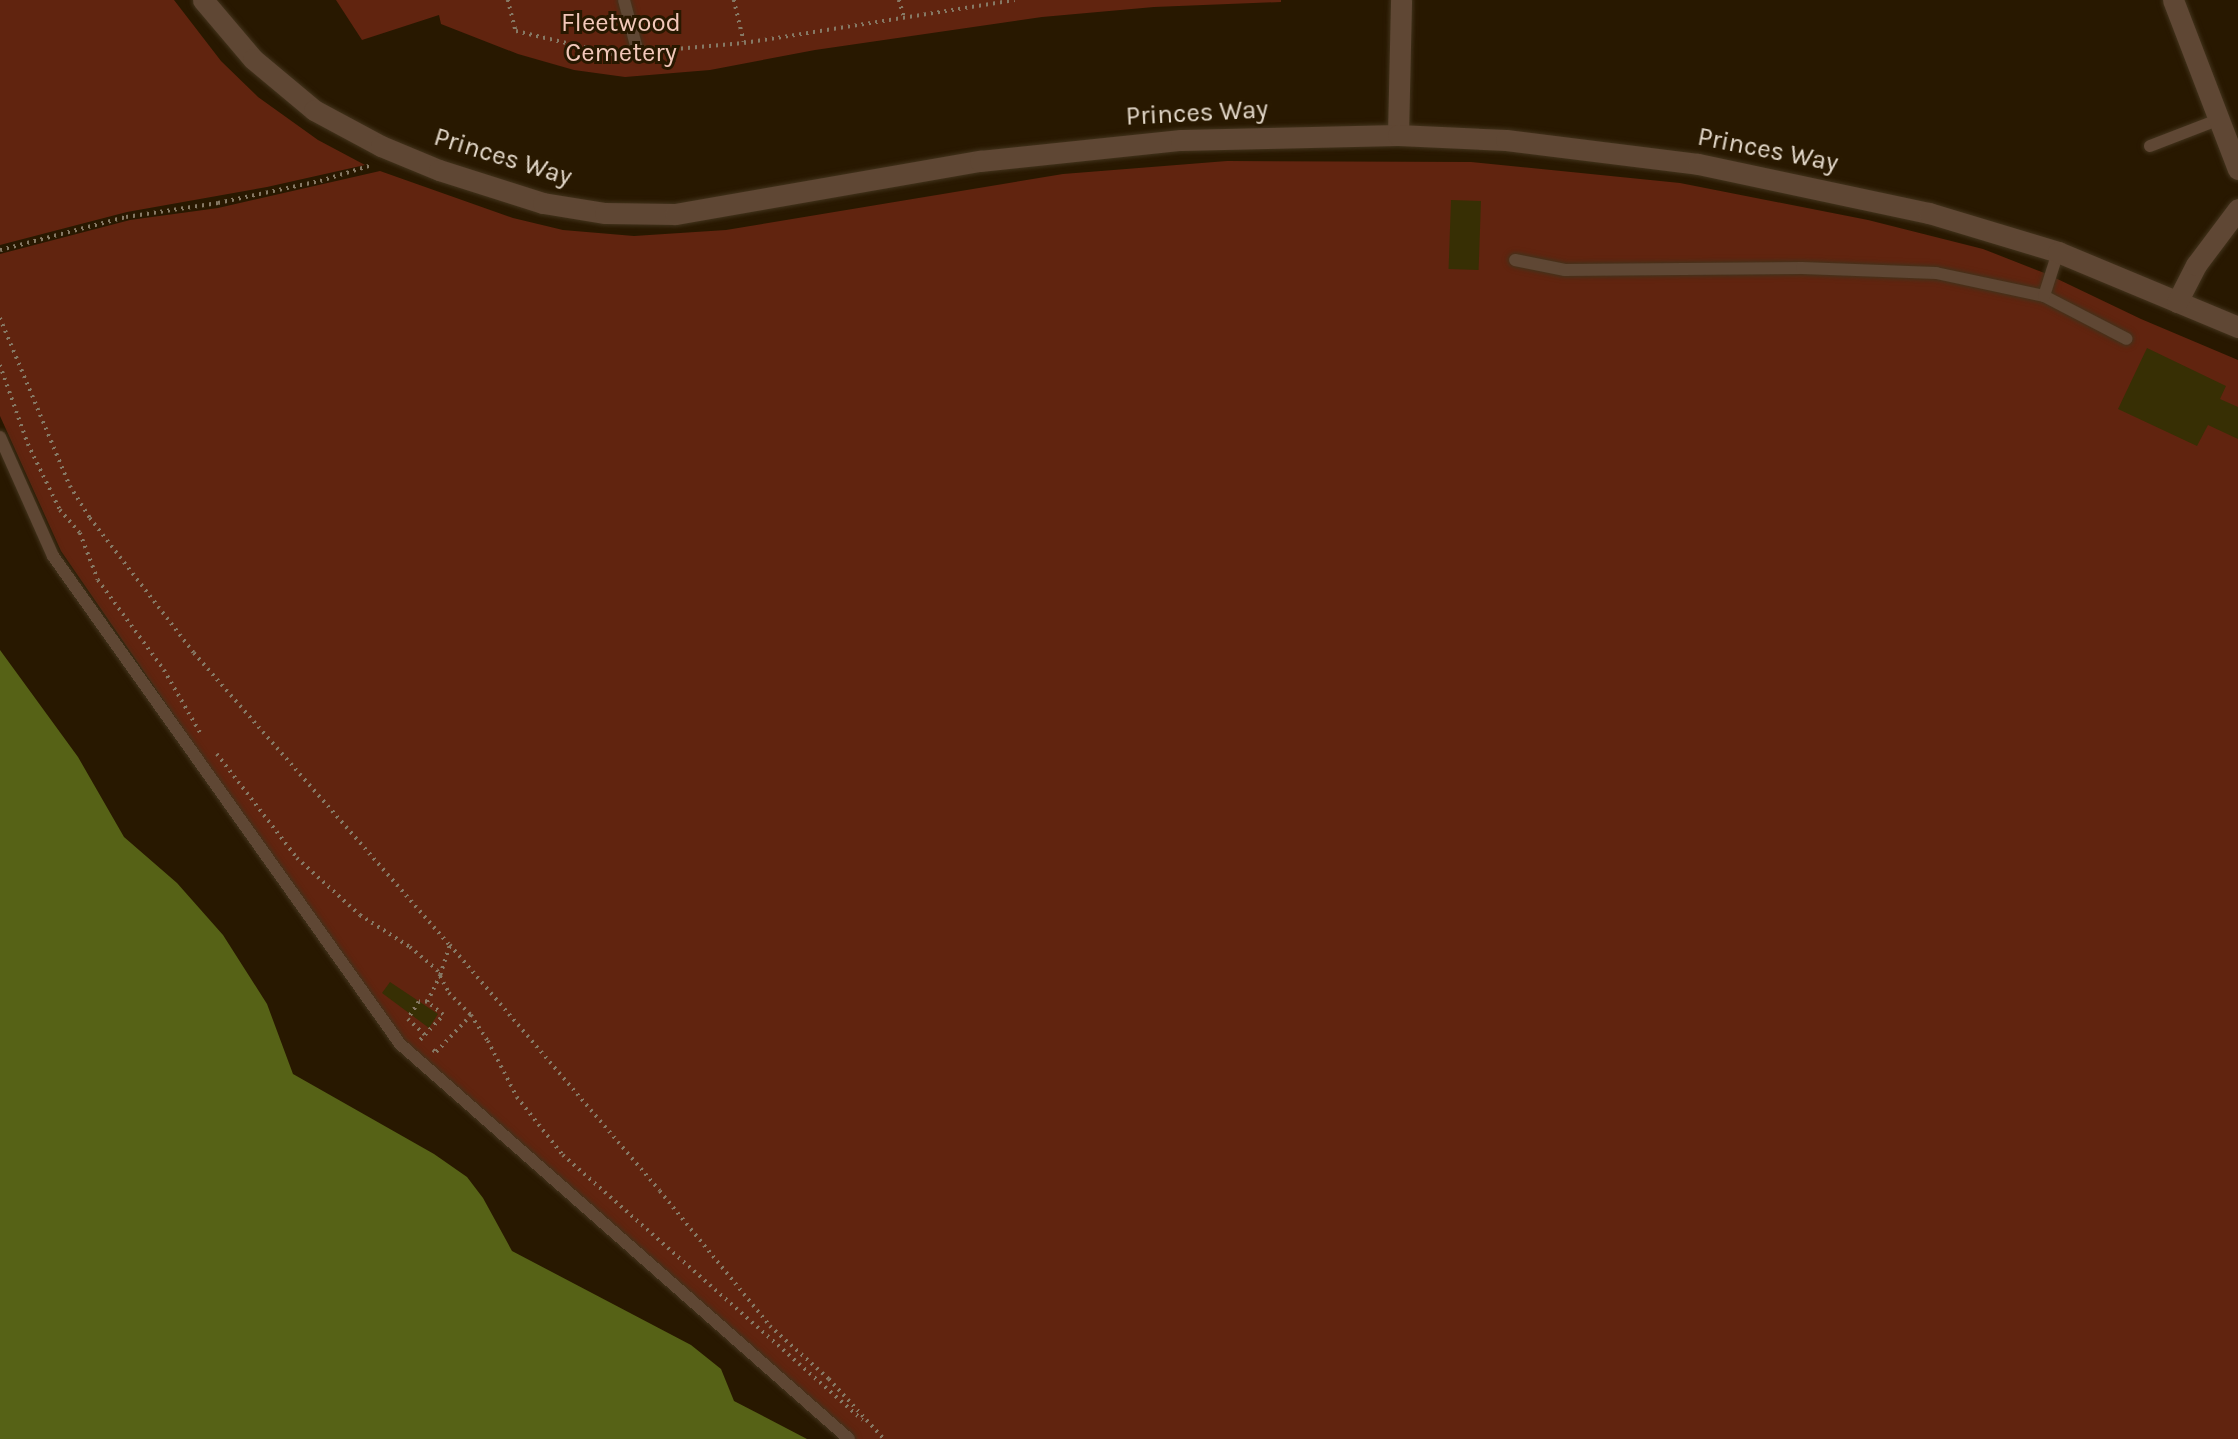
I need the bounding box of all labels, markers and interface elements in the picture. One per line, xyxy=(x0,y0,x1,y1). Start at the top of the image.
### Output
park label: Fleetwood Cemetery xyxy=(561,7,681,68)
street label: Princes Way xyxy=(1125,94,1269,132)
street label: Princes Way xyxy=(430,121,576,193)
street label: Princes Way xyxy=(1695,121,1841,179)

